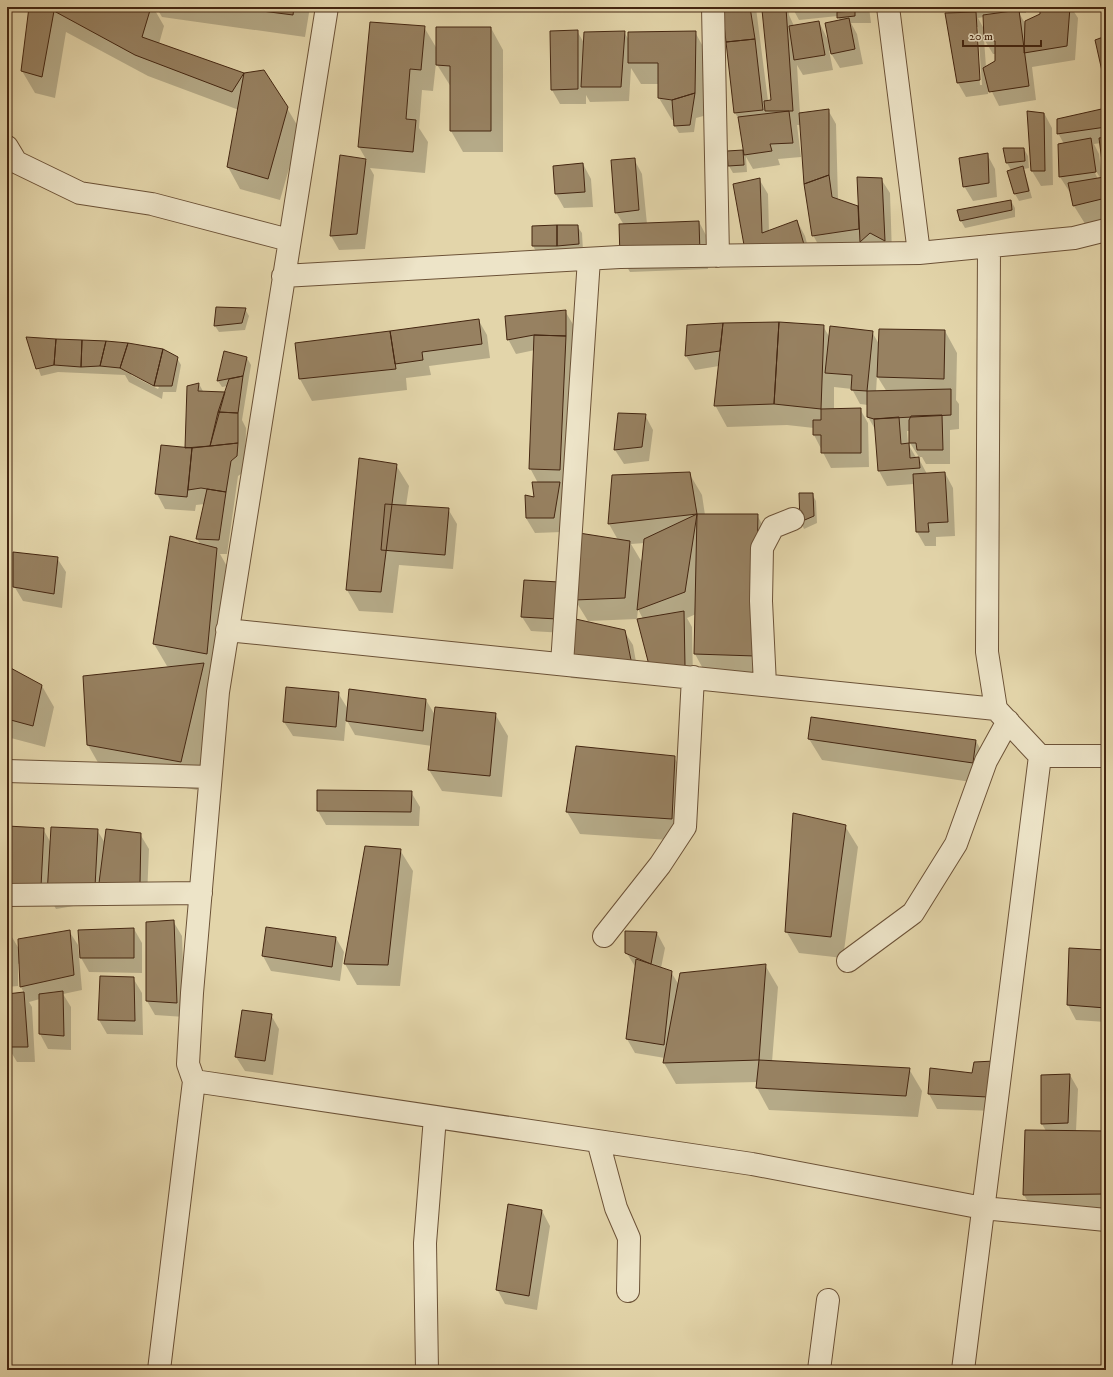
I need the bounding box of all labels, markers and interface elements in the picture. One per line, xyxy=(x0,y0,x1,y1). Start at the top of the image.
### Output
scale bar xyxy=(963,22,1041,48)
text: 20 m xyxy=(969,29,993,44)

